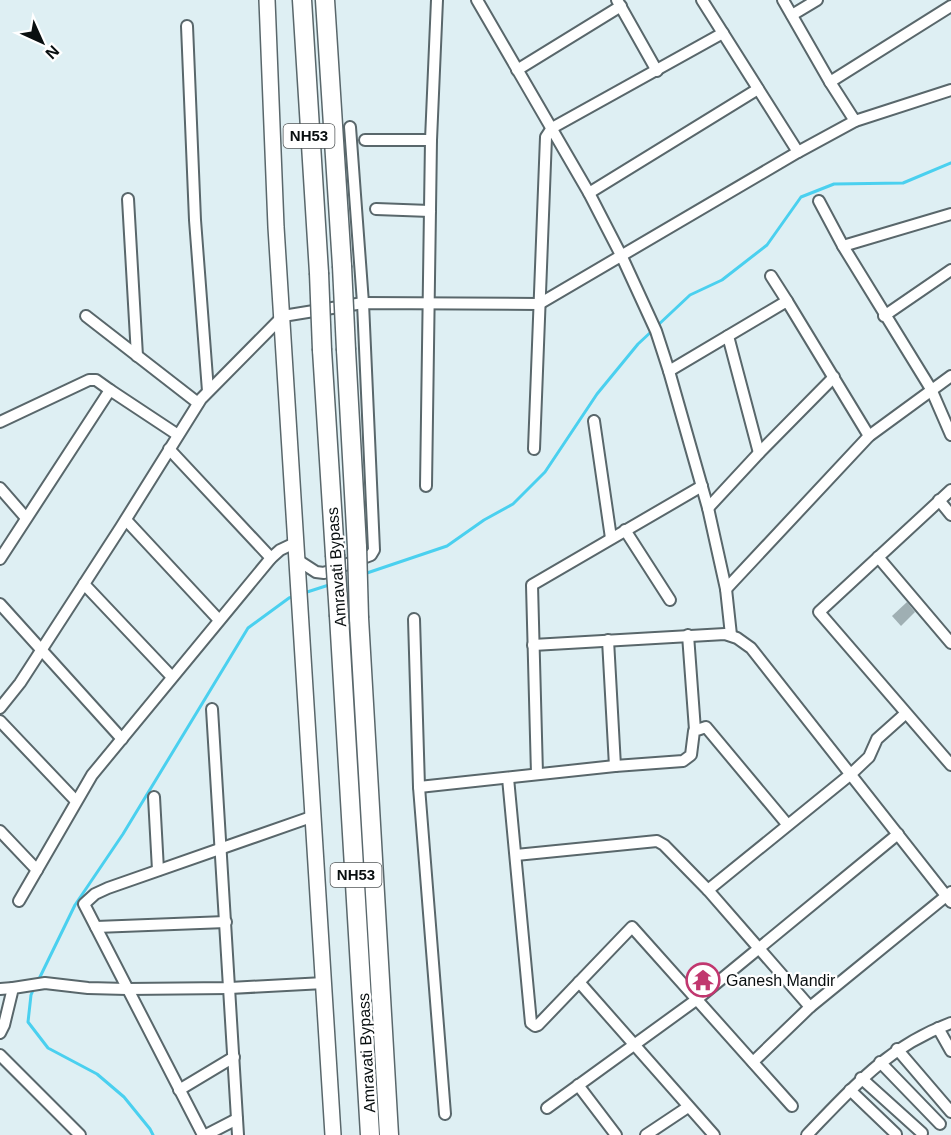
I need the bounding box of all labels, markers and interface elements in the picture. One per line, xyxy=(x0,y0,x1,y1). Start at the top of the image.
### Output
north arrow xyxy=(12,12,72,72)
text: N xyxy=(42,42,62,62)
road number: NH53 xyxy=(284,124,334,148)
street label: Amravati Bypass xyxy=(324,506,349,627)
road number: NH53 xyxy=(330,863,382,887)
temple icon: Ganesh Mandir xyxy=(685,962,721,998)
place label: Ganesh Mandir xyxy=(726,972,836,989)
street label: Amravati Bypass xyxy=(355,993,378,1113)

